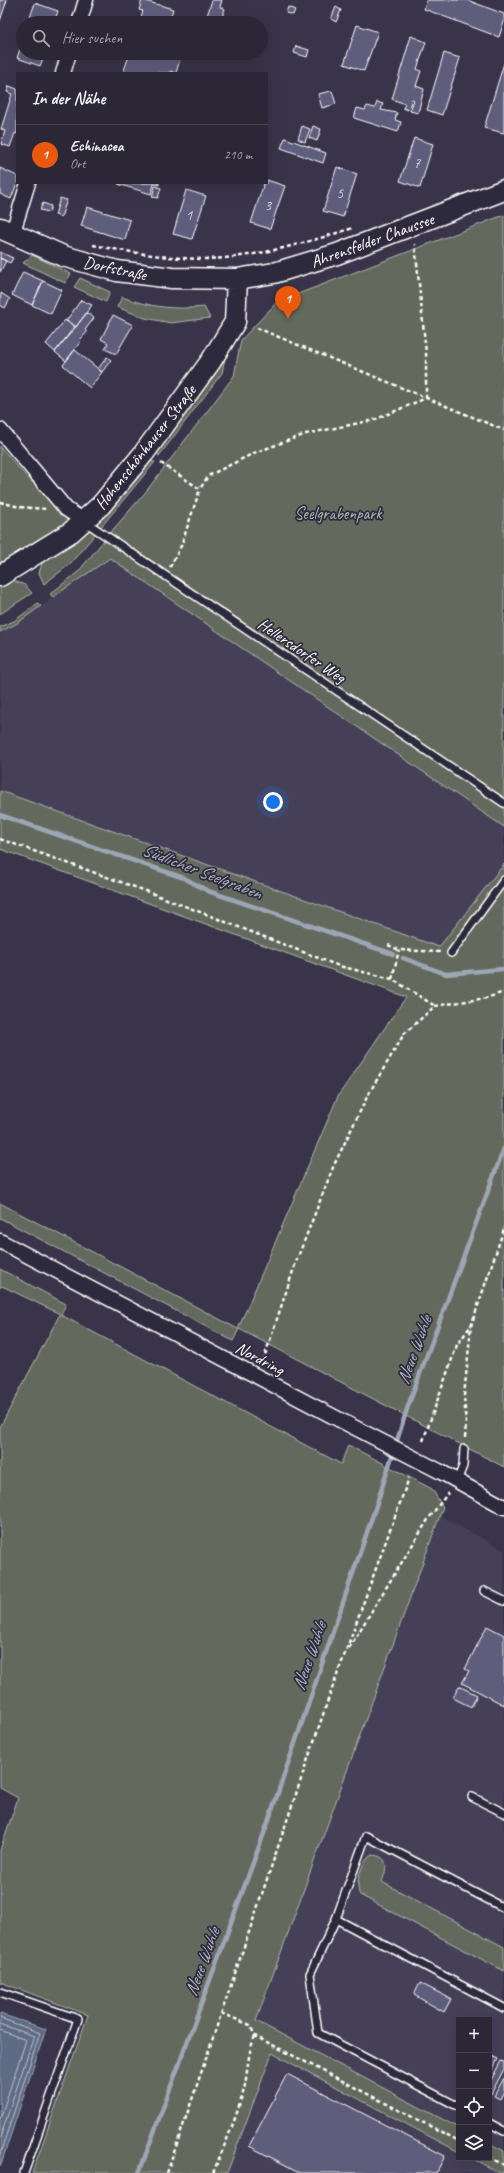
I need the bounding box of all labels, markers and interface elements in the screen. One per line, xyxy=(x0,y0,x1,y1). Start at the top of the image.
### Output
search box xyxy=(16,16,268,60)
icon: search xyxy=(30,27,52,49)
text: Hier suchen xyxy=(62,29,122,48)
text: In der Nähe xyxy=(32,88,105,109)
text: Echinacea xyxy=(70,137,124,156)
text: 1 xyxy=(42,147,48,163)
text: 210 m xyxy=(224,147,252,163)
house number: 7 xyxy=(414,154,422,173)
text: Ort xyxy=(70,156,85,172)
house number: 5 xyxy=(337,184,345,203)
house number: 3 xyxy=(265,196,273,215)
house number: 1 xyxy=(186,206,194,225)
street label: Ahrensfelder Chaussee xyxy=(308,208,438,272)
street label: Dorfstraße xyxy=(82,252,150,286)
pin: 1 xyxy=(275,286,301,319)
street label: Hohenschönhauser Straße xyxy=(90,380,202,514)
park label: Seelgrabenpark xyxy=(294,503,383,524)
street label: Hellersdorfer Weg xyxy=(254,613,351,688)
your location xyxy=(263,792,283,812)
water label: Südlicher Seelgraben xyxy=(139,838,267,905)
water label: Neue Wuhle xyxy=(392,1310,437,1387)
street label: Nordring xyxy=(232,1337,289,1381)
water label: Neue Wuhle xyxy=(287,1616,332,1693)
water label: Neue Wuhle xyxy=(180,1922,225,1999)
map controls xyxy=(456,2017,492,2161)
button: + xyxy=(456,2017,492,2053)
button: − xyxy=(456,2053,492,2089)
button: locate xyxy=(456,2089,492,2125)
button: layers xyxy=(456,2125,492,2161)

